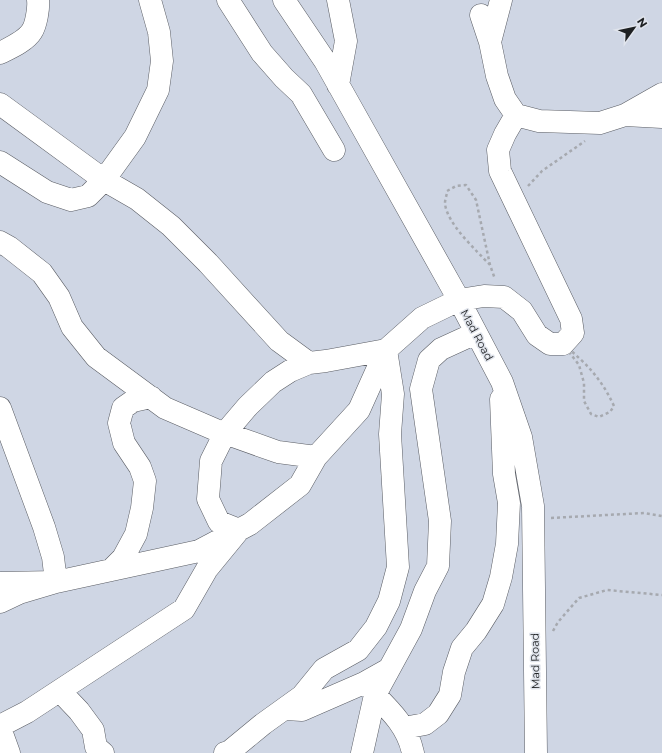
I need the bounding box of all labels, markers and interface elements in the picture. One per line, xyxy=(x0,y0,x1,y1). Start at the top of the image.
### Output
north arrow xyxy=(614,8,654,48)
text: N xyxy=(634,15,651,30)
street label: Mad Road xyxy=(458,307,496,363)
street label: Mad Road xyxy=(528,633,542,689)

